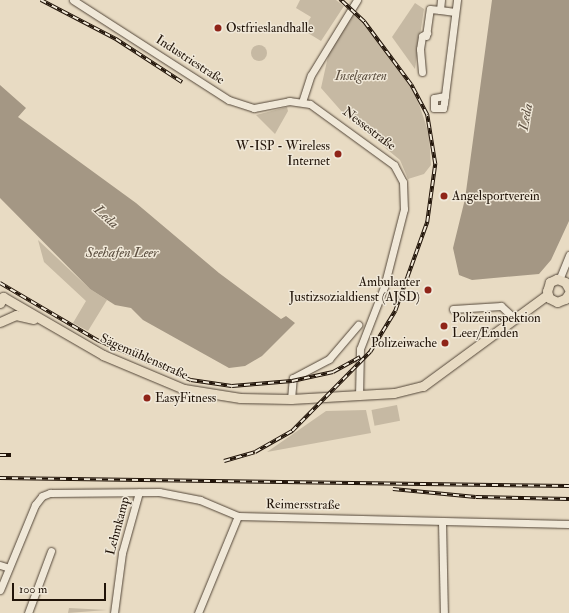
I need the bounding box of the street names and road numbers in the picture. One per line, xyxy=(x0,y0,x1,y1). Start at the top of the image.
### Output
street label: Industriestraße xyxy=(153,32,227,88)
street label: Nessestraße xyxy=(339,104,399,154)
street label: Sägemühlenstraße xyxy=(98,331,190,383)
street label: Lehmkamp xyxy=(103,495,133,557)
street label: Reimersstraße xyxy=(266,497,340,513)

